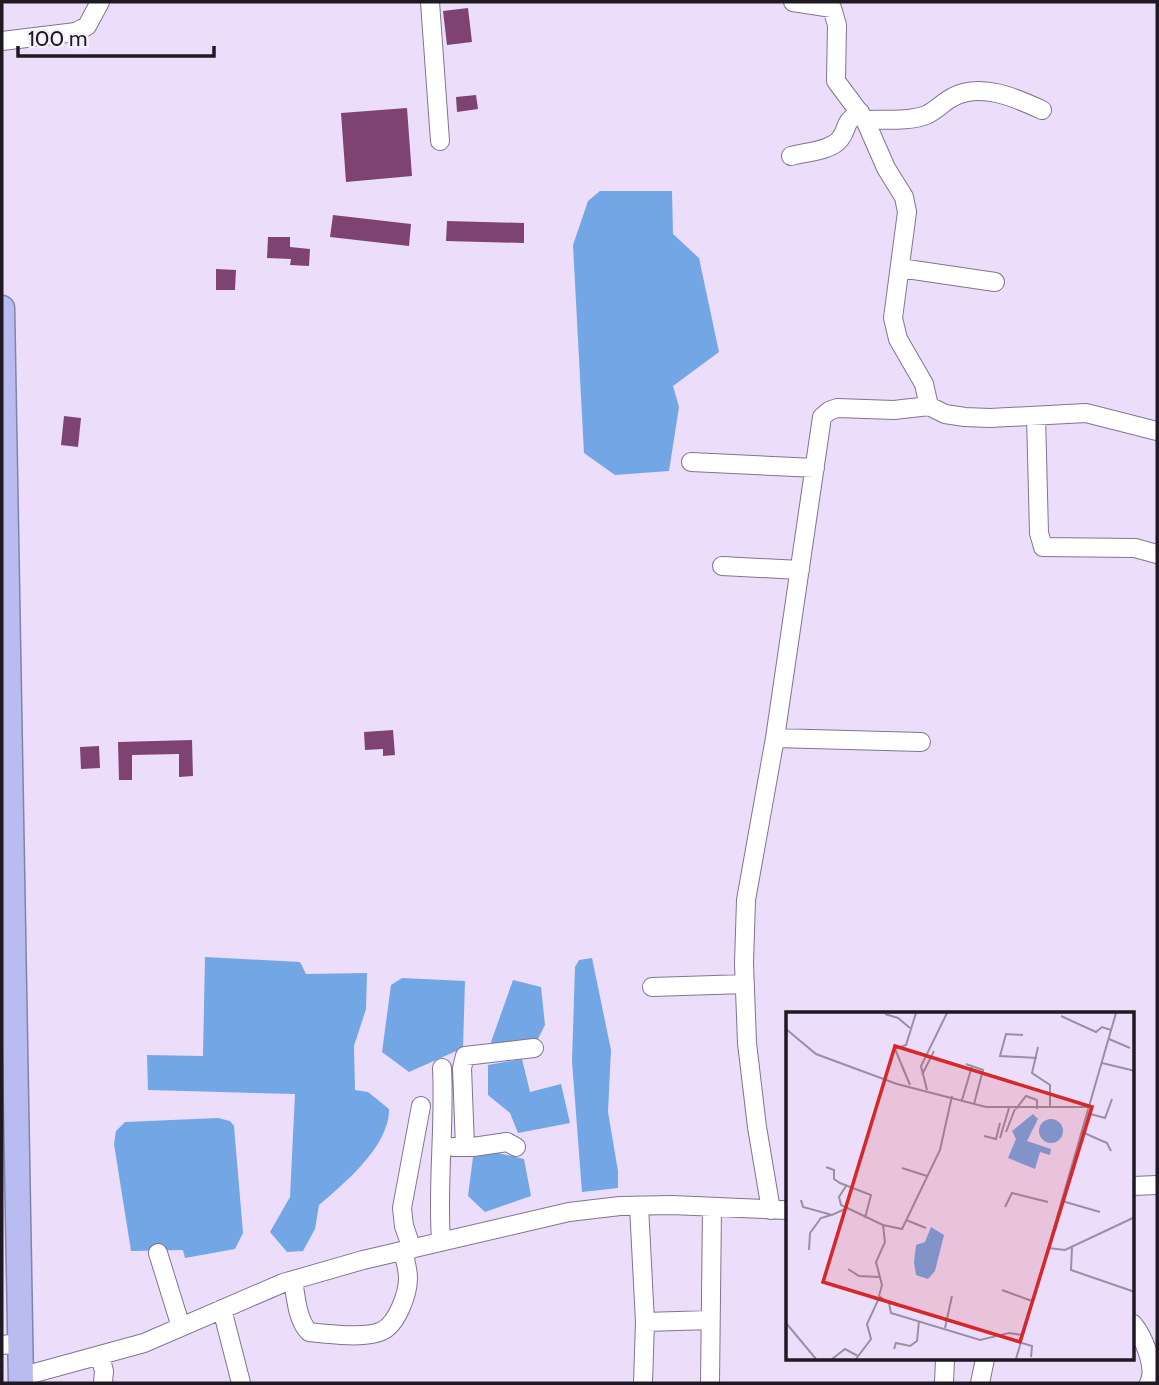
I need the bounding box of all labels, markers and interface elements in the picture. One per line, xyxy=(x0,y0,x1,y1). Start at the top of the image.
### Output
scale bar xyxy=(18,14,214,58)
text: 100 m xyxy=(28,26,87,51)
inset map xyxy=(786,1012,1134,1360)

